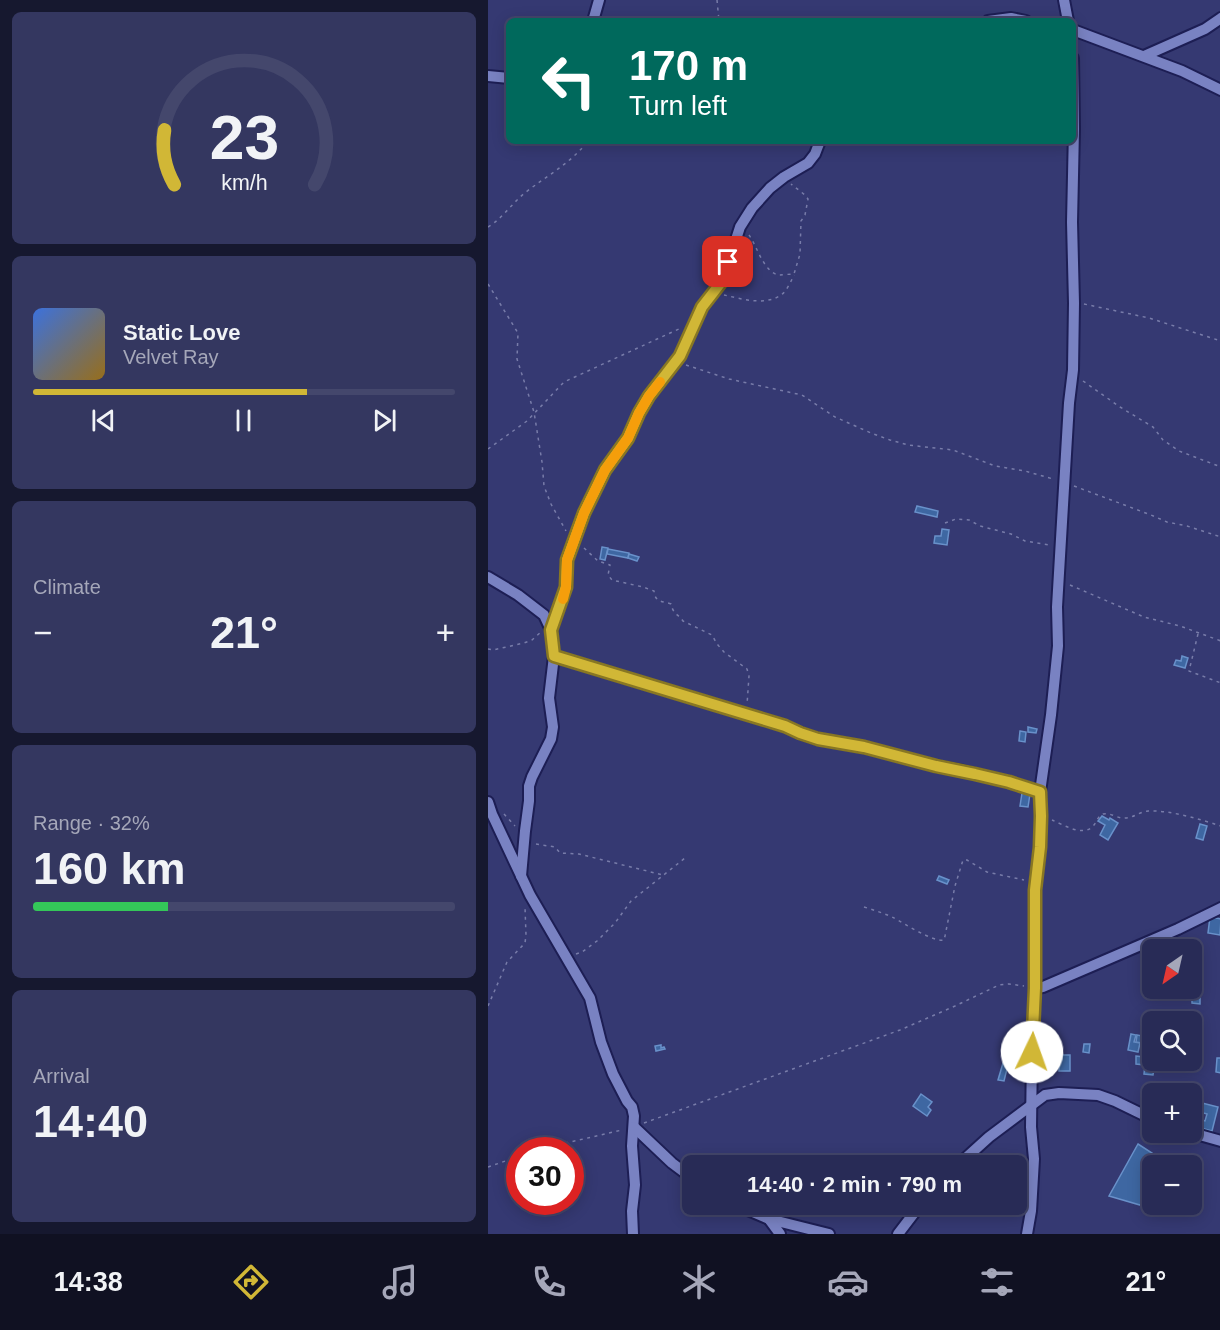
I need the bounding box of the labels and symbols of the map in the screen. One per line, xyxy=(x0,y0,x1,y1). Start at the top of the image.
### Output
pin xyxy=(702,236,753,287)
north arrow xyxy=(1142,939,1202,999)
position arrow xyxy=(1000,1020,1064,1084)
speed limit sign: 30 xyxy=(506,1137,584,1215)

